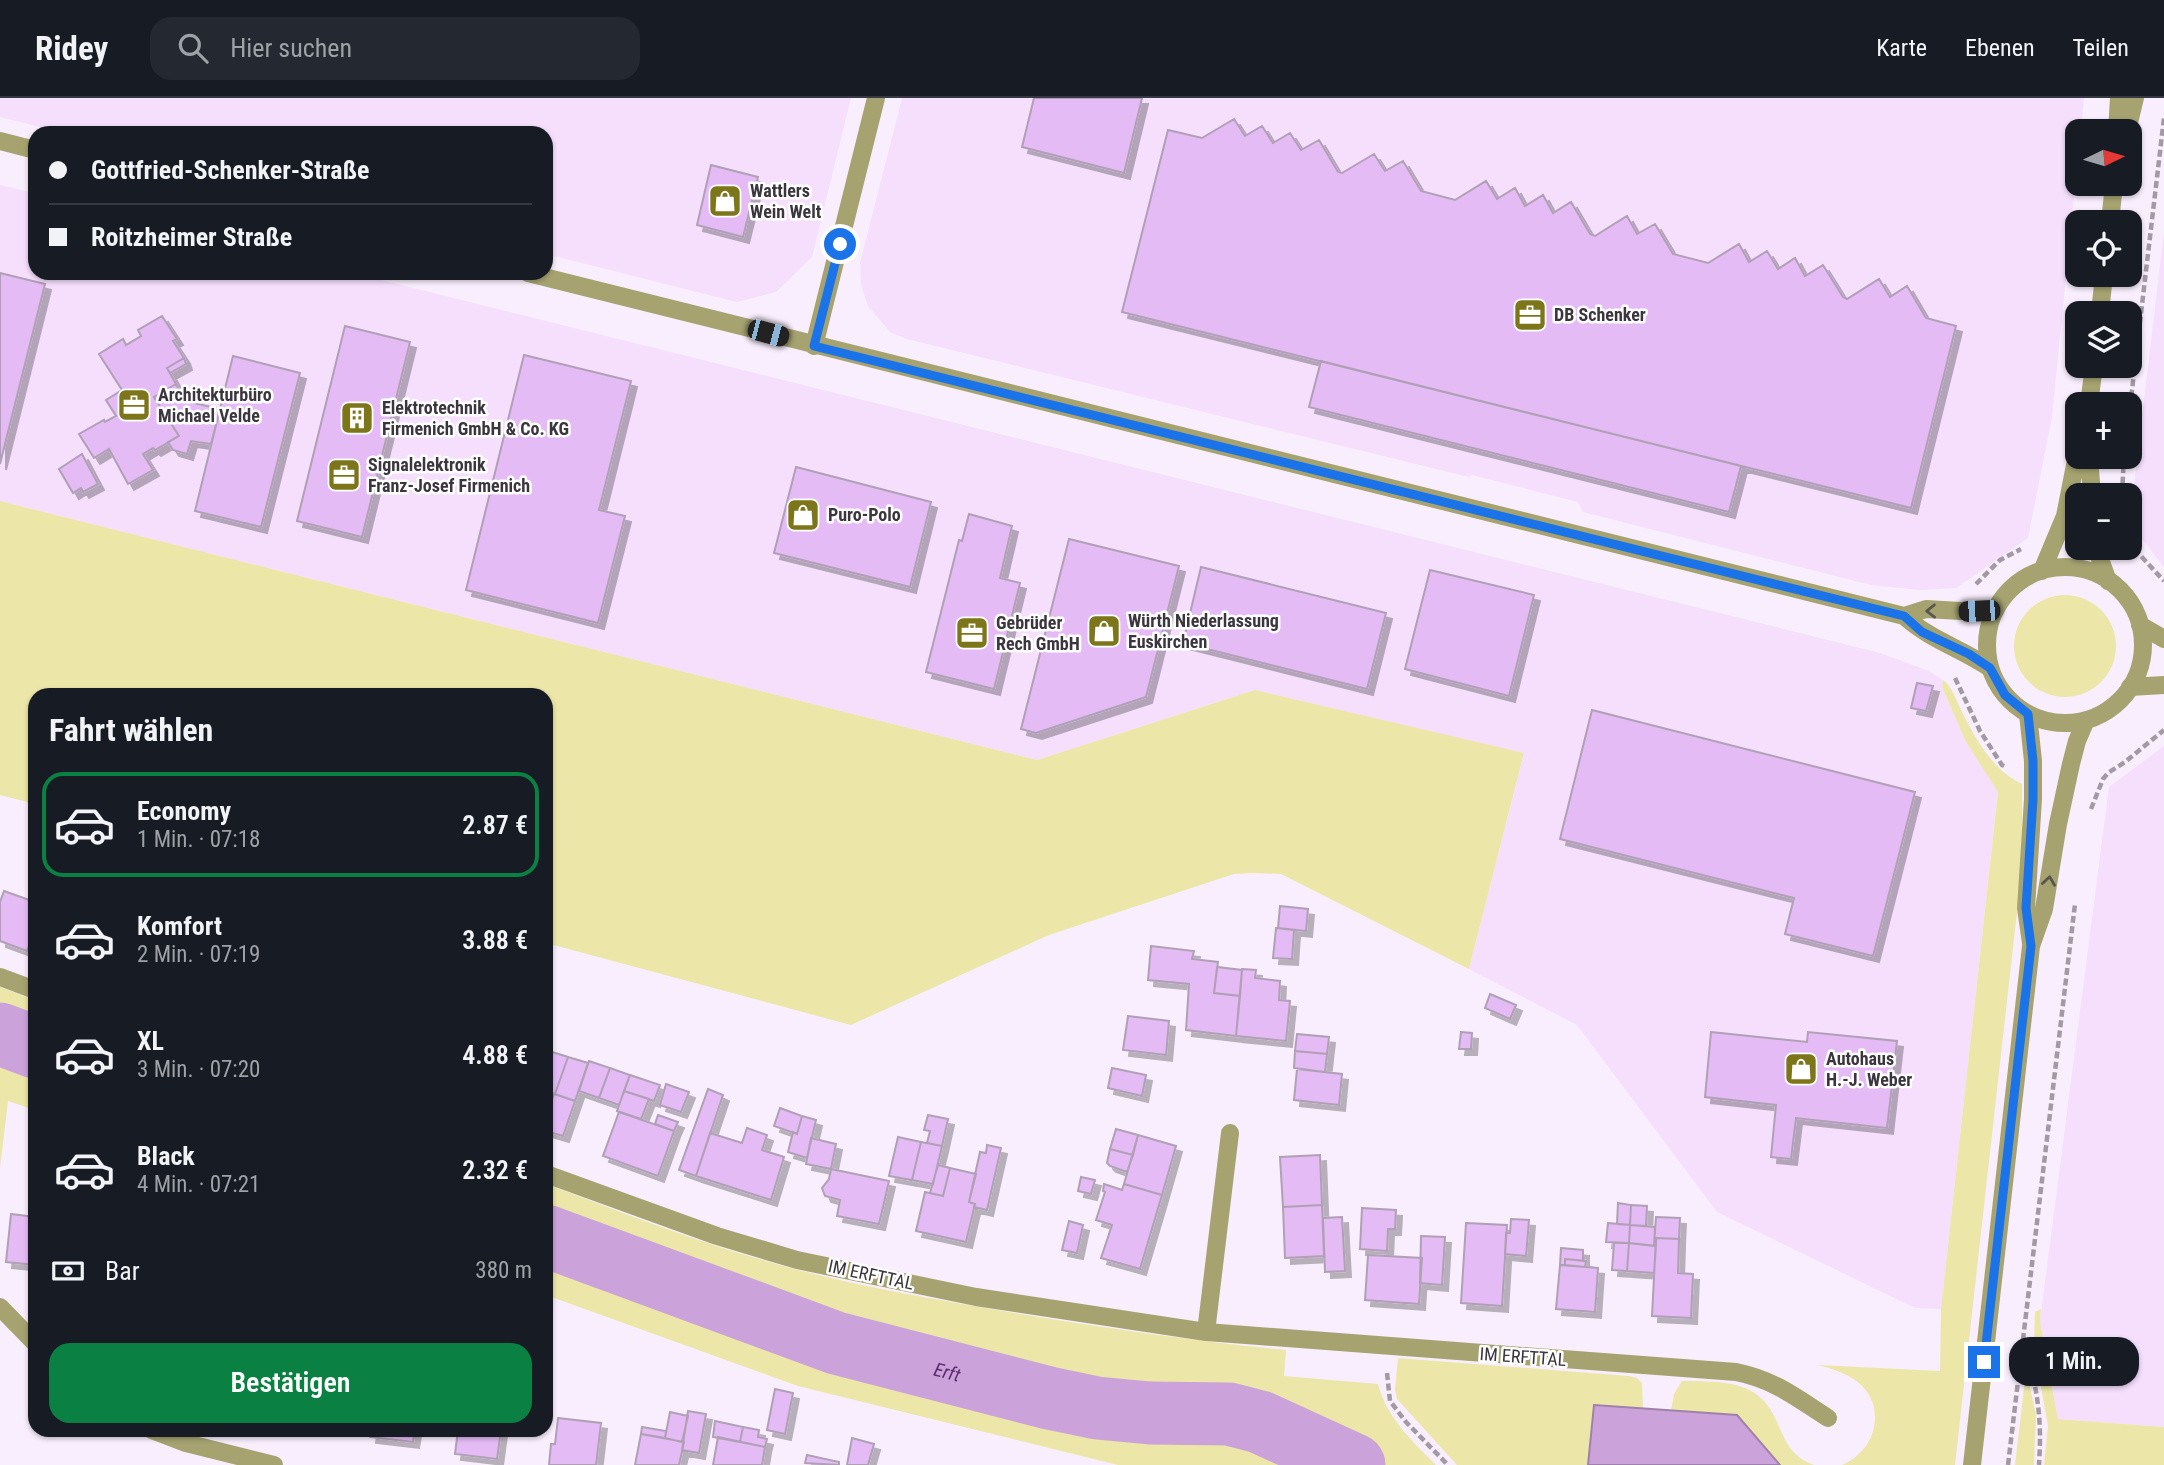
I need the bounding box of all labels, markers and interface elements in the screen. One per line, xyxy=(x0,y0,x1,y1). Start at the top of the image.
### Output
search box xyxy=(150,17,640,80)
text: Ridey xyxy=(35,29,108,68)
icon: search xyxy=(174,29,212,67)
text: Hier suchen xyxy=(230,33,352,63)
text: Karte xyxy=(1876,34,1927,62)
text: Ebenen xyxy=(1965,34,2035,62)
text: Teilen xyxy=(2073,34,2129,62)
north arrow xyxy=(2065,119,2142,196)
map controls xyxy=(2065,119,2142,560)
text: Gottfried-Schenker-Straße xyxy=(91,155,370,185)
place label: Wattlers Wein Welt xyxy=(750,180,822,222)
shop icon: Wattlers Wein Welt xyxy=(706,182,744,220)
button: locate xyxy=(2065,210,2142,287)
text: Roitzheimer Straße xyxy=(91,222,292,252)
route start xyxy=(824,228,856,260)
office icon: DB Schenker xyxy=(1511,296,1549,334)
button: layers xyxy=(2065,301,2142,378)
place label: DB Schenker xyxy=(1554,304,1646,325)
car xyxy=(745,317,792,349)
place label: Architekturbüro Michael Velde xyxy=(158,384,272,426)
office icon: Architekturbüro Michael Velde xyxy=(115,386,153,424)
button: + xyxy=(2065,392,2142,469)
place label: Elektrotechnik Firmenich GmbH & Co. KG xyxy=(382,397,569,439)
building icon: Elektrotechnik Firmenich GmbH & Co. KG xyxy=(338,399,376,437)
place label: Signalelektronik Franz-Josef Firmenich xyxy=(368,454,530,496)
office icon: Signalelektronik Franz-Josef Firmenich xyxy=(325,456,363,494)
button: − xyxy=(2065,483,2142,560)
shop icon: Puro-Polo xyxy=(784,496,822,534)
place label: Puro-Polo xyxy=(828,504,901,525)
car xyxy=(1958,600,2001,622)
one-way arrow xyxy=(1925,603,1936,618)
place label: Würth Niederlassung Euskirchen xyxy=(1128,610,1279,652)
place label: Gebrüder Rech GmbH xyxy=(996,612,1080,654)
shop icon: Würth Niederlassung Euskirchen xyxy=(1085,612,1123,650)
office icon: Gebrüder Rech GmbH xyxy=(953,614,991,652)
text: Fahrt wählen xyxy=(49,711,213,749)
icon: car xyxy=(53,793,116,856)
text: Economy xyxy=(137,796,231,826)
text: 2.87 € xyxy=(462,810,528,840)
text: 1 Min. · 07:18 xyxy=(137,826,260,853)
one-way arrow xyxy=(2041,875,2056,887)
icon: car xyxy=(53,908,116,971)
text: Komfort xyxy=(137,911,222,941)
text: 3.88 € xyxy=(462,925,528,955)
text: 2 Min. · 07:19 xyxy=(137,941,260,968)
icon: car xyxy=(53,1023,116,1086)
text: XL xyxy=(137,1026,164,1056)
text: 4.88 € xyxy=(462,1040,528,1070)
place label: Autohaus H.-J. Weber xyxy=(1826,1048,1912,1090)
shop icon: Autohaus H.-J. Weber xyxy=(1782,1050,1820,1088)
text: 3 Min. · 07:20 xyxy=(137,1056,260,1083)
icon: car xyxy=(53,1138,116,1201)
text: Black xyxy=(137,1141,195,1171)
text: 2.32 € xyxy=(462,1155,528,1185)
text: 4 Min. · 07:21 xyxy=(137,1171,260,1198)
icon: cash xyxy=(49,1252,87,1290)
street label: IM ERFTTAL xyxy=(827,1255,916,1294)
text: Bar xyxy=(105,1256,140,1286)
text: 380 m xyxy=(475,1257,532,1284)
callout: 1 Min. xyxy=(2008,1338,2138,1386)
button: Bestätigen xyxy=(49,1343,532,1423)
street label: IM ERFTTAL xyxy=(1479,1343,1567,1370)
route end xyxy=(1968,1346,2000,1378)
text: 1 Min. xyxy=(2045,1348,2103,1375)
water label: Erft xyxy=(932,1358,963,1387)

